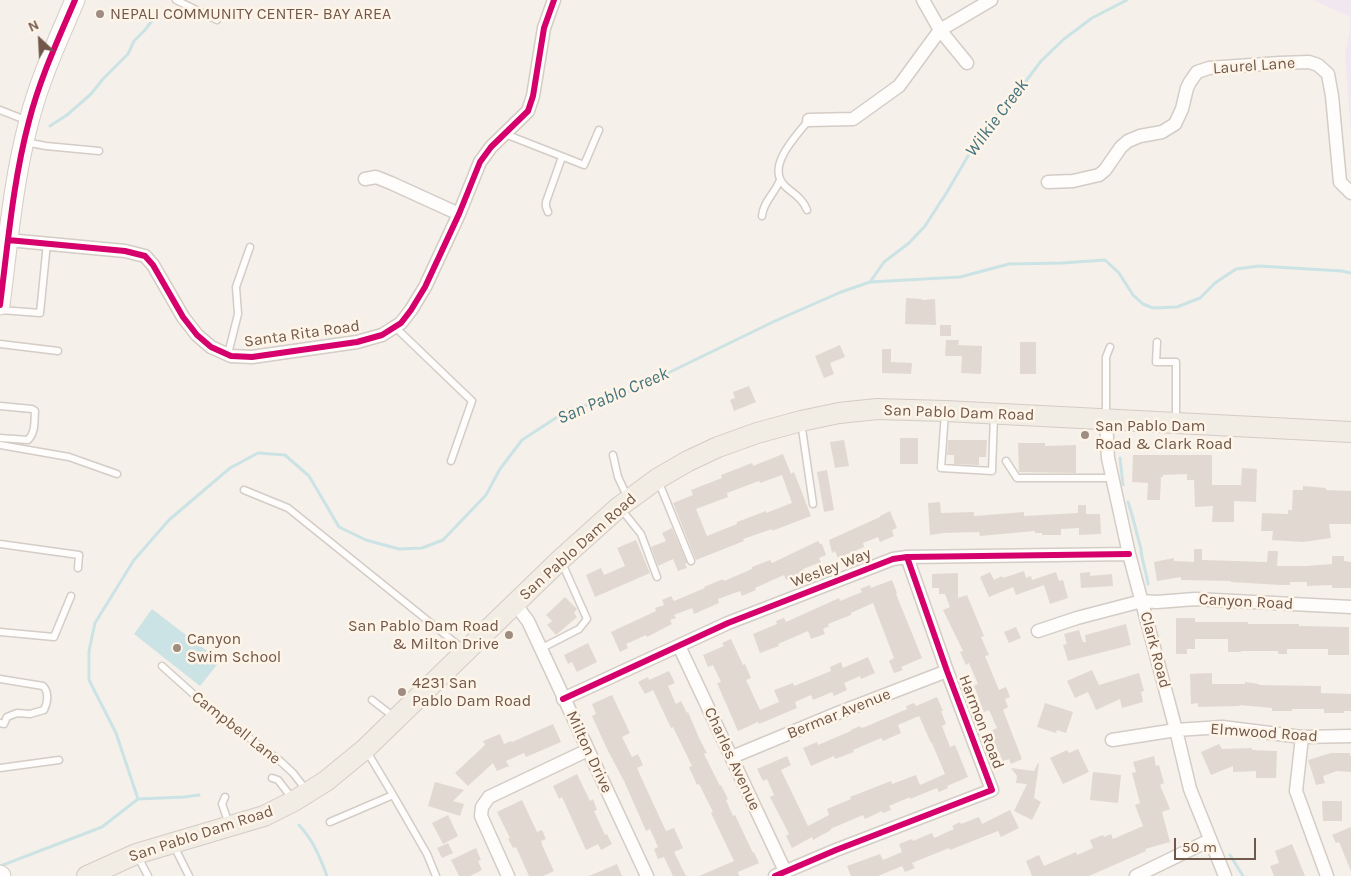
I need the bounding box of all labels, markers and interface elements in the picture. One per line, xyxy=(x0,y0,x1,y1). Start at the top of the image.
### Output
place label: NEPALI COMMUNITY CENTER- BAY AREA xyxy=(110,4,391,24)
marker: NEPALI COMMUNITY CENTER- BAY AREA xyxy=(94,8,106,20)
north arrow xyxy=(15,15,65,65)
text: N xyxy=(25,16,42,36)
street label: Laurel Lane xyxy=(1212,54,1296,78)
water label: Wilkie Creek xyxy=(961,75,1033,161)
street label: Santa Rita Road xyxy=(243,316,361,352)
water label: San Pablo Creek xyxy=(554,363,672,429)
street label: San Pablo Dam Road xyxy=(883,401,1035,425)
place label: San Pablo Dam Road & Clark Road xyxy=(1095,416,1233,454)
marker: San Pablo Dam Road & Clark Road xyxy=(1079,429,1091,441)
street label: San Pablo Dam Road xyxy=(515,489,641,605)
street label: Wesley Way xyxy=(788,544,874,592)
street label: Canyon Road xyxy=(1198,590,1294,614)
street label: Clark Road xyxy=(1136,610,1174,690)
place label: San Pablo Dam Road & Milton Drive xyxy=(348,616,499,654)
place label: Canyon Swim School xyxy=(187,629,281,667)
marker: San Pablo Dam Road & Milton Drive xyxy=(503,629,515,641)
marker: Canyon Swim School xyxy=(171,642,183,654)
street label: Harmon Road xyxy=(954,672,1008,772)
place label: 4231 San Pablo Dam Road xyxy=(412,673,531,711)
street label: Bermar Avenue xyxy=(784,685,894,743)
marker: 4231 San Pablo Dam Road xyxy=(396,686,408,698)
street label: Campbell Lane xyxy=(188,687,284,769)
street label: Charles Avenue xyxy=(700,704,764,814)
street label: Milton Drive xyxy=(562,708,616,796)
street label: Elmwood Road xyxy=(1210,720,1318,746)
street label: San Pablo Dam Road xyxy=(126,802,276,866)
scale bar xyxy=(1176,828,1258,860)
text: 50 m xyxy=(1182,838,1217,856)

